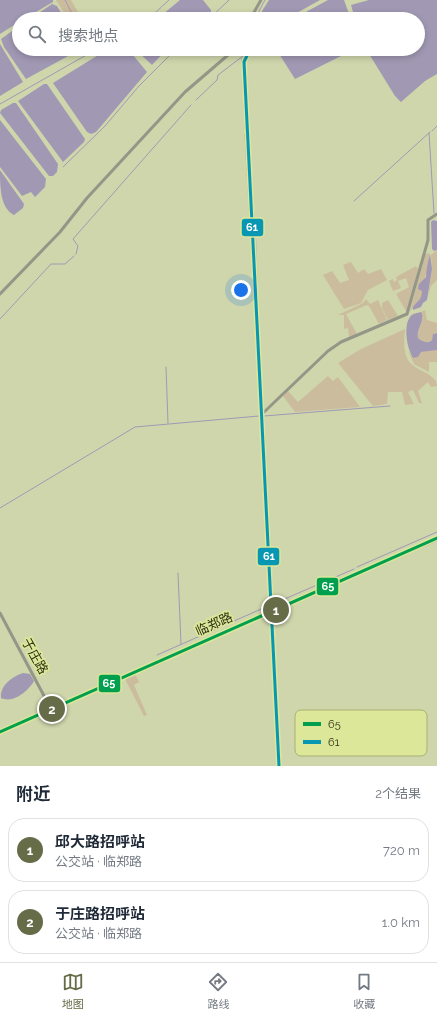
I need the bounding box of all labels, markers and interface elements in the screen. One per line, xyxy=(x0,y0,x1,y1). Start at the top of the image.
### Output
search box xyxy=(12,12,425,56)
icon: search xyxy=(26,23,48,45)
text: 搜索地点 xyxy=(58,27,118,45)
line badge: 61 xyxy=(241,218,264,237)
text: 61 xyxy=(246,221,259,234)
your location xyxy=(231,280,251,300)
line badge: 61 xyxy=(257,547,280,566)
text: 61 xyxy=(263,550,276,563)
line badge: 65 xyxy=(316,577,339,596)
text: 65 xyxy=(322,580,334,593)
pin: 1 xyxy=(263,595,289,625)
street label: 临郑路 xyxy=(193,609,235,639)
street label: 于庄路 xyxy=(19,635,51,677)
line badge: 65 xyxy=(98,674,121,693)
text: 65 xyxy=(103,677,115,690)
pin: 2 xyxy=(39,694,65,724)
legend xyxy=(295,710,427,756)
text: 65 xyxy=(328,718,341,731)
text: 61 xyxy=(328,736,340,749)
text: 附近 xyxy=(16,784,50,804)
text: 2个结果 xyxy=(375,786,421,801)
text: 邱大路招呼站 xyxy=(55,833,145,851)
text: 1 xyxy=(27,843,33,858)
text: 720 m xyxy=(383,843,420,858)
text: 公交站 · 临郑路 xyxy=(55,854,142,869)
text: 于庄路招呼站 xyxy=(55,905,145,923)
text: 2 xyxy=(26,915,34,930)
text: 1.0 km xyxy=(382,915,420,930)
text: 公交站 · 临郑路 xyxy=(55,926,142,941)
tab: 地图 xyxy=(62,971,84,1011)
tab: 路线 xyxy=(207,971,229,1011)
tab: 收藏 xyxy=(353,971,375,1011)

